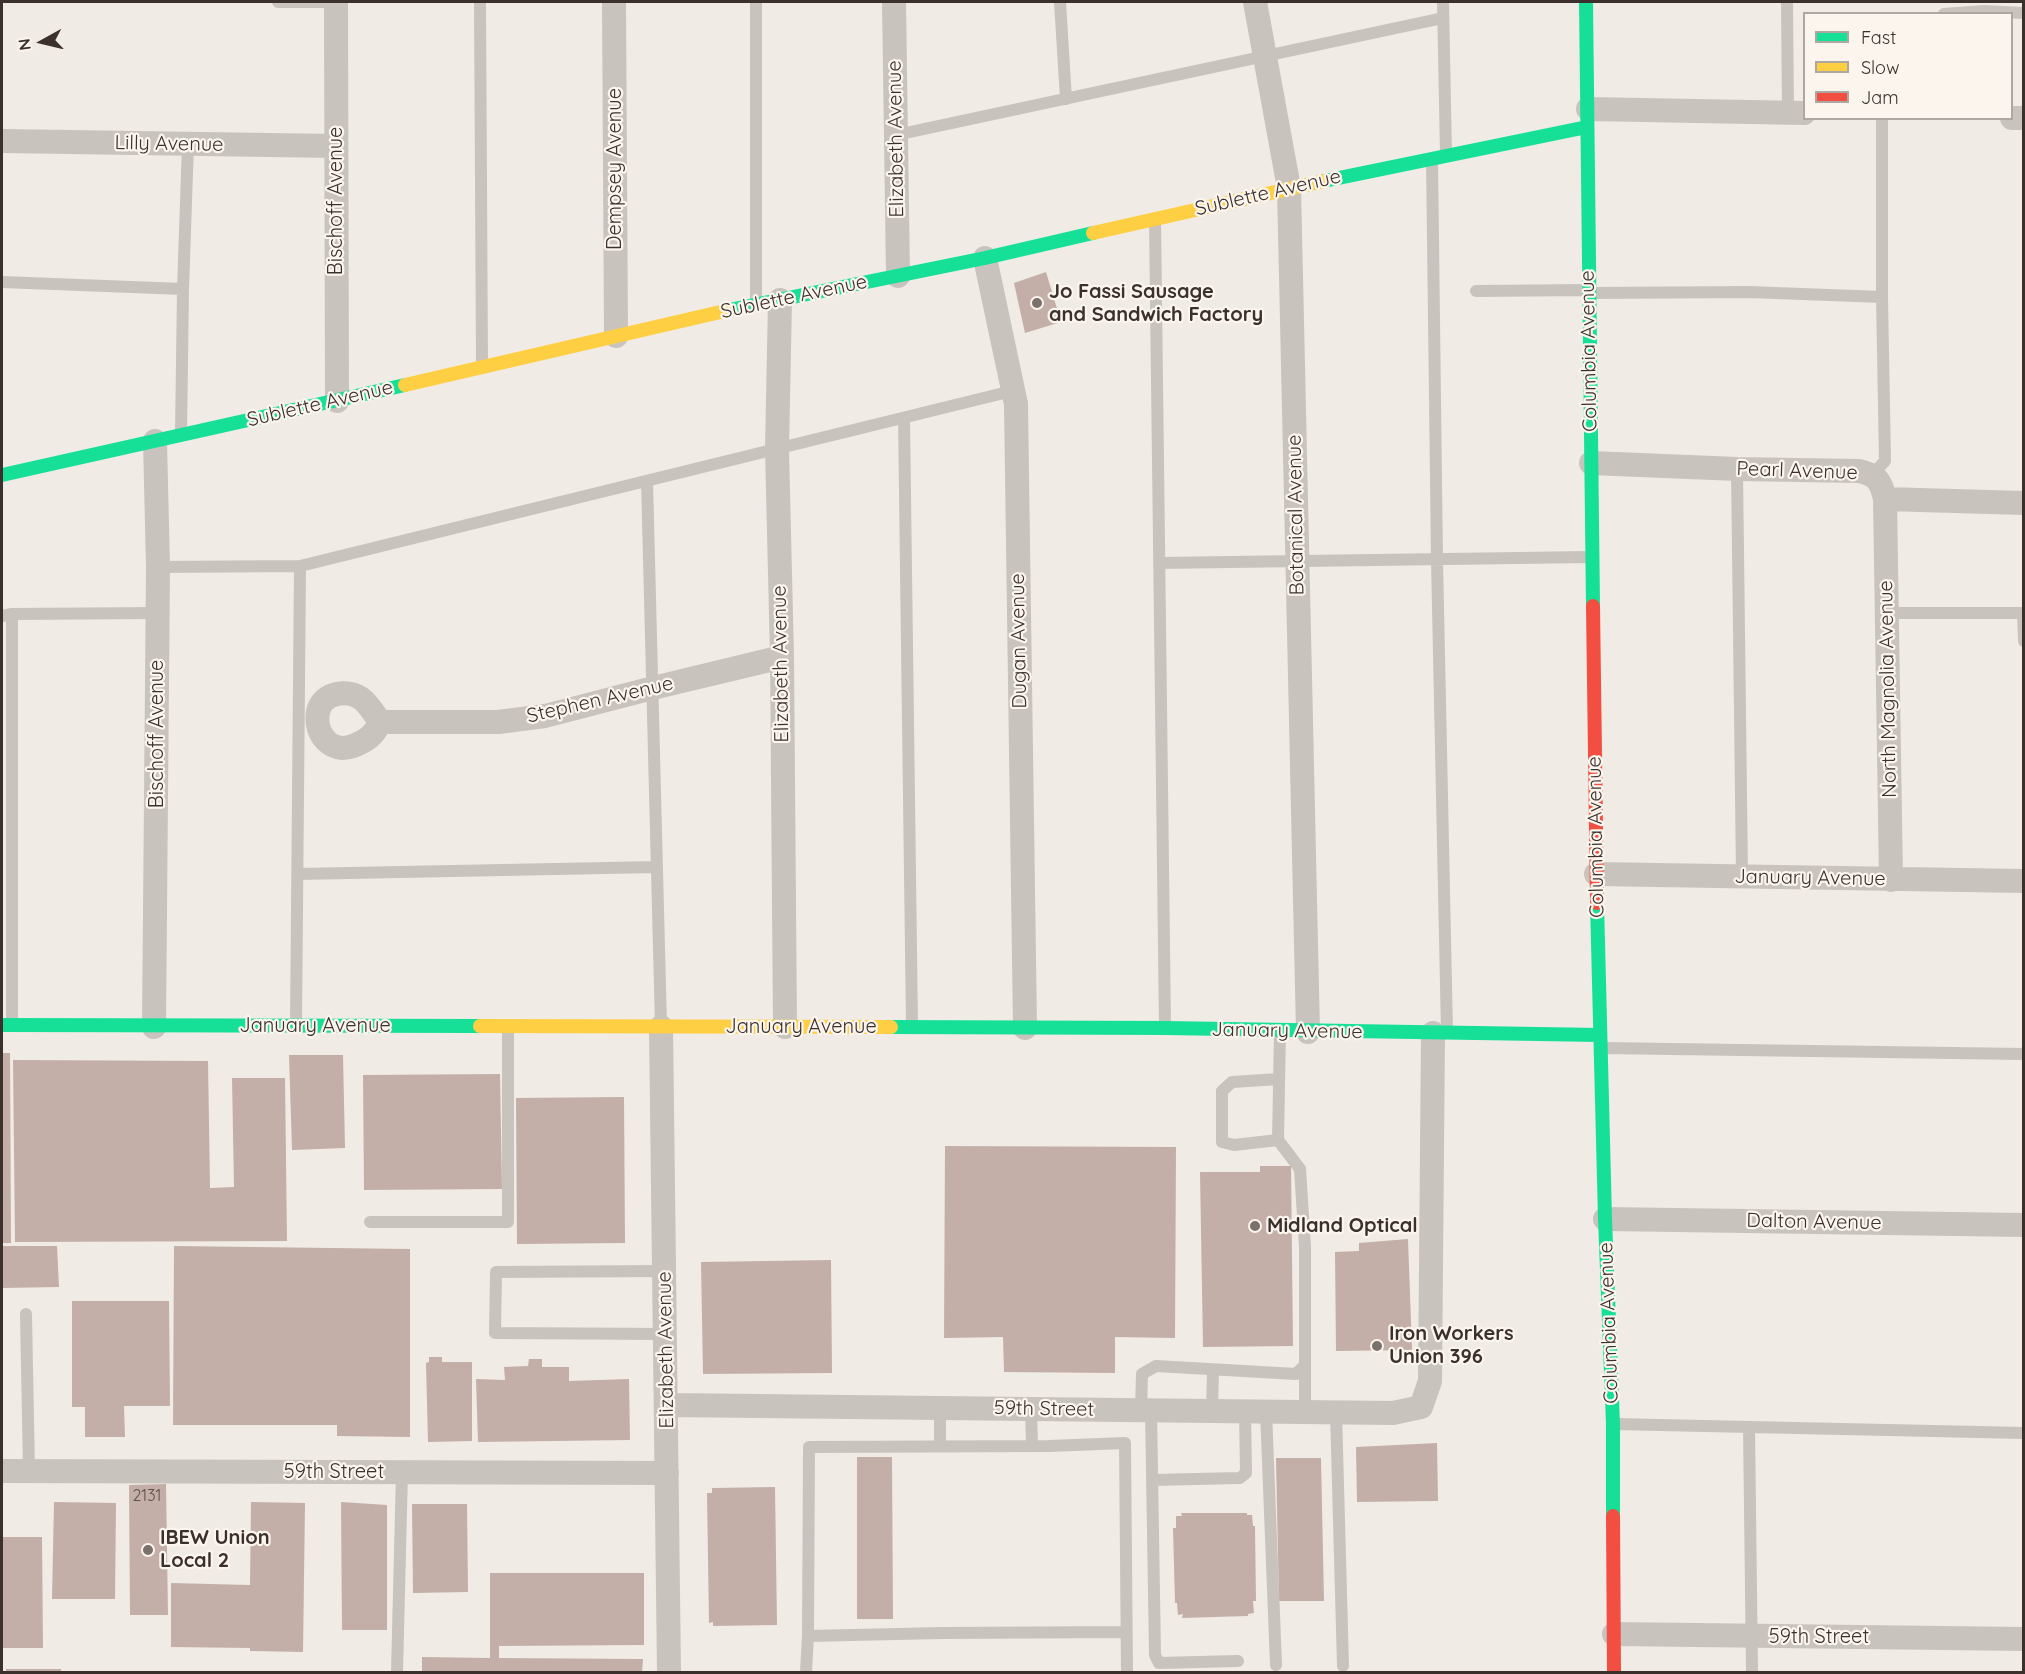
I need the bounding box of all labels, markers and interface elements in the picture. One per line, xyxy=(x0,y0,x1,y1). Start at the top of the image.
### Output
north arrow xyxy=(12,12,72,72)
legend xyxy=(1803,12,2013,120)
text: Fast xyxy=(1861,26,1896,49)
text: N xyxy=(13,37,35,52)
text: Slow xyxy=(1861,56,1899,79)
street label: Elizabeth Avenue xyxy=(883,60,909,218)
text: Jam xyxy=(1861,86,1899,109)
street label: Dempsey Avenue xyxy=(603,88,627,250)
street label: Bischoff Avenue xyxy=(324,127,348,275)
street label: Lilly Avenue xyxy=(114,131,224,157)
street label: Sublette Avenue xyxy=(1193,165,1343,221)
street label: Sublette Avenue xyxy=(719,270,869,324)
street label: Columbia Avenue xyxy=(1576,270,1602,432)
place label: Jo Fassi Sausage and Sandwich Factory xyxy=(1049,280,1263,327)
marker: Jo Fassi Sausage and Sandwich Factory xyxy=(1030,296,1044,310)
street label: Sublette Avenue xyxy=(245,376,395,432)
street label: Botanical Avenue xyxy=(1283,434,1309,596)
street label: Pearl Avenue xyxy=(1736,457,1858,485)
street label: Dugan Avenue xyxy=(1006,573,1032,709)
street label: North Magnolia Avenue xyxy=(1874,580,1902,798)
street label: Elizabeth Avenue xyxy=(768,585,794,743)
street label: Bischoff Avenue xyxy=(145,660,169,808)
street label: Stephen Avenue xyxy=(525,672,675,728)
street label: Columbia Avenue xyxy=(1583,756,1609,918)
street label: January Avenue xyxy=(1734,865,1886,891)
street label: January Avenue xyxy=(239,1014,391,1038)
street label: January Avenue xyxy=(725,1015,877,1039)
street label: January Avenue xyxy=(1211,1018,1363,1044)
street label: Dalton Avenue xyxy=(1746,1209,1882,1235)
place label: Midland Optical xyxy=(1267,1214,1418,1238)
marker: Midland Optical xyxy=(1248,1219,1262,1233)
street label: Columbia Avenue xyxy=(1594,1242,1624,1404)
street label: Elizabeth Avenue xyxy=(653,1271,679,1429)
place label: Iron Workers Union 396 xyxy=(1389,1322,1514,1369)
marker: Iron Workers Union 396 xyxy=(1370,1339,1384,1353)
street label: 59th Street xyxy=(994,1396,1094,1422)
street label: 59th Street xyxy=(284,1460,384,1484)
house number: 2131 xyxy=(132,1486,162,1506)
place label: IBEW Union Local 2 xyxy=(160,1526,270,1573)
marker: IBEW Union Local 2 xyxy=(141,1543,155,1557)
street label: 59th Street xyxy=(1769,1625,1869,1649)

